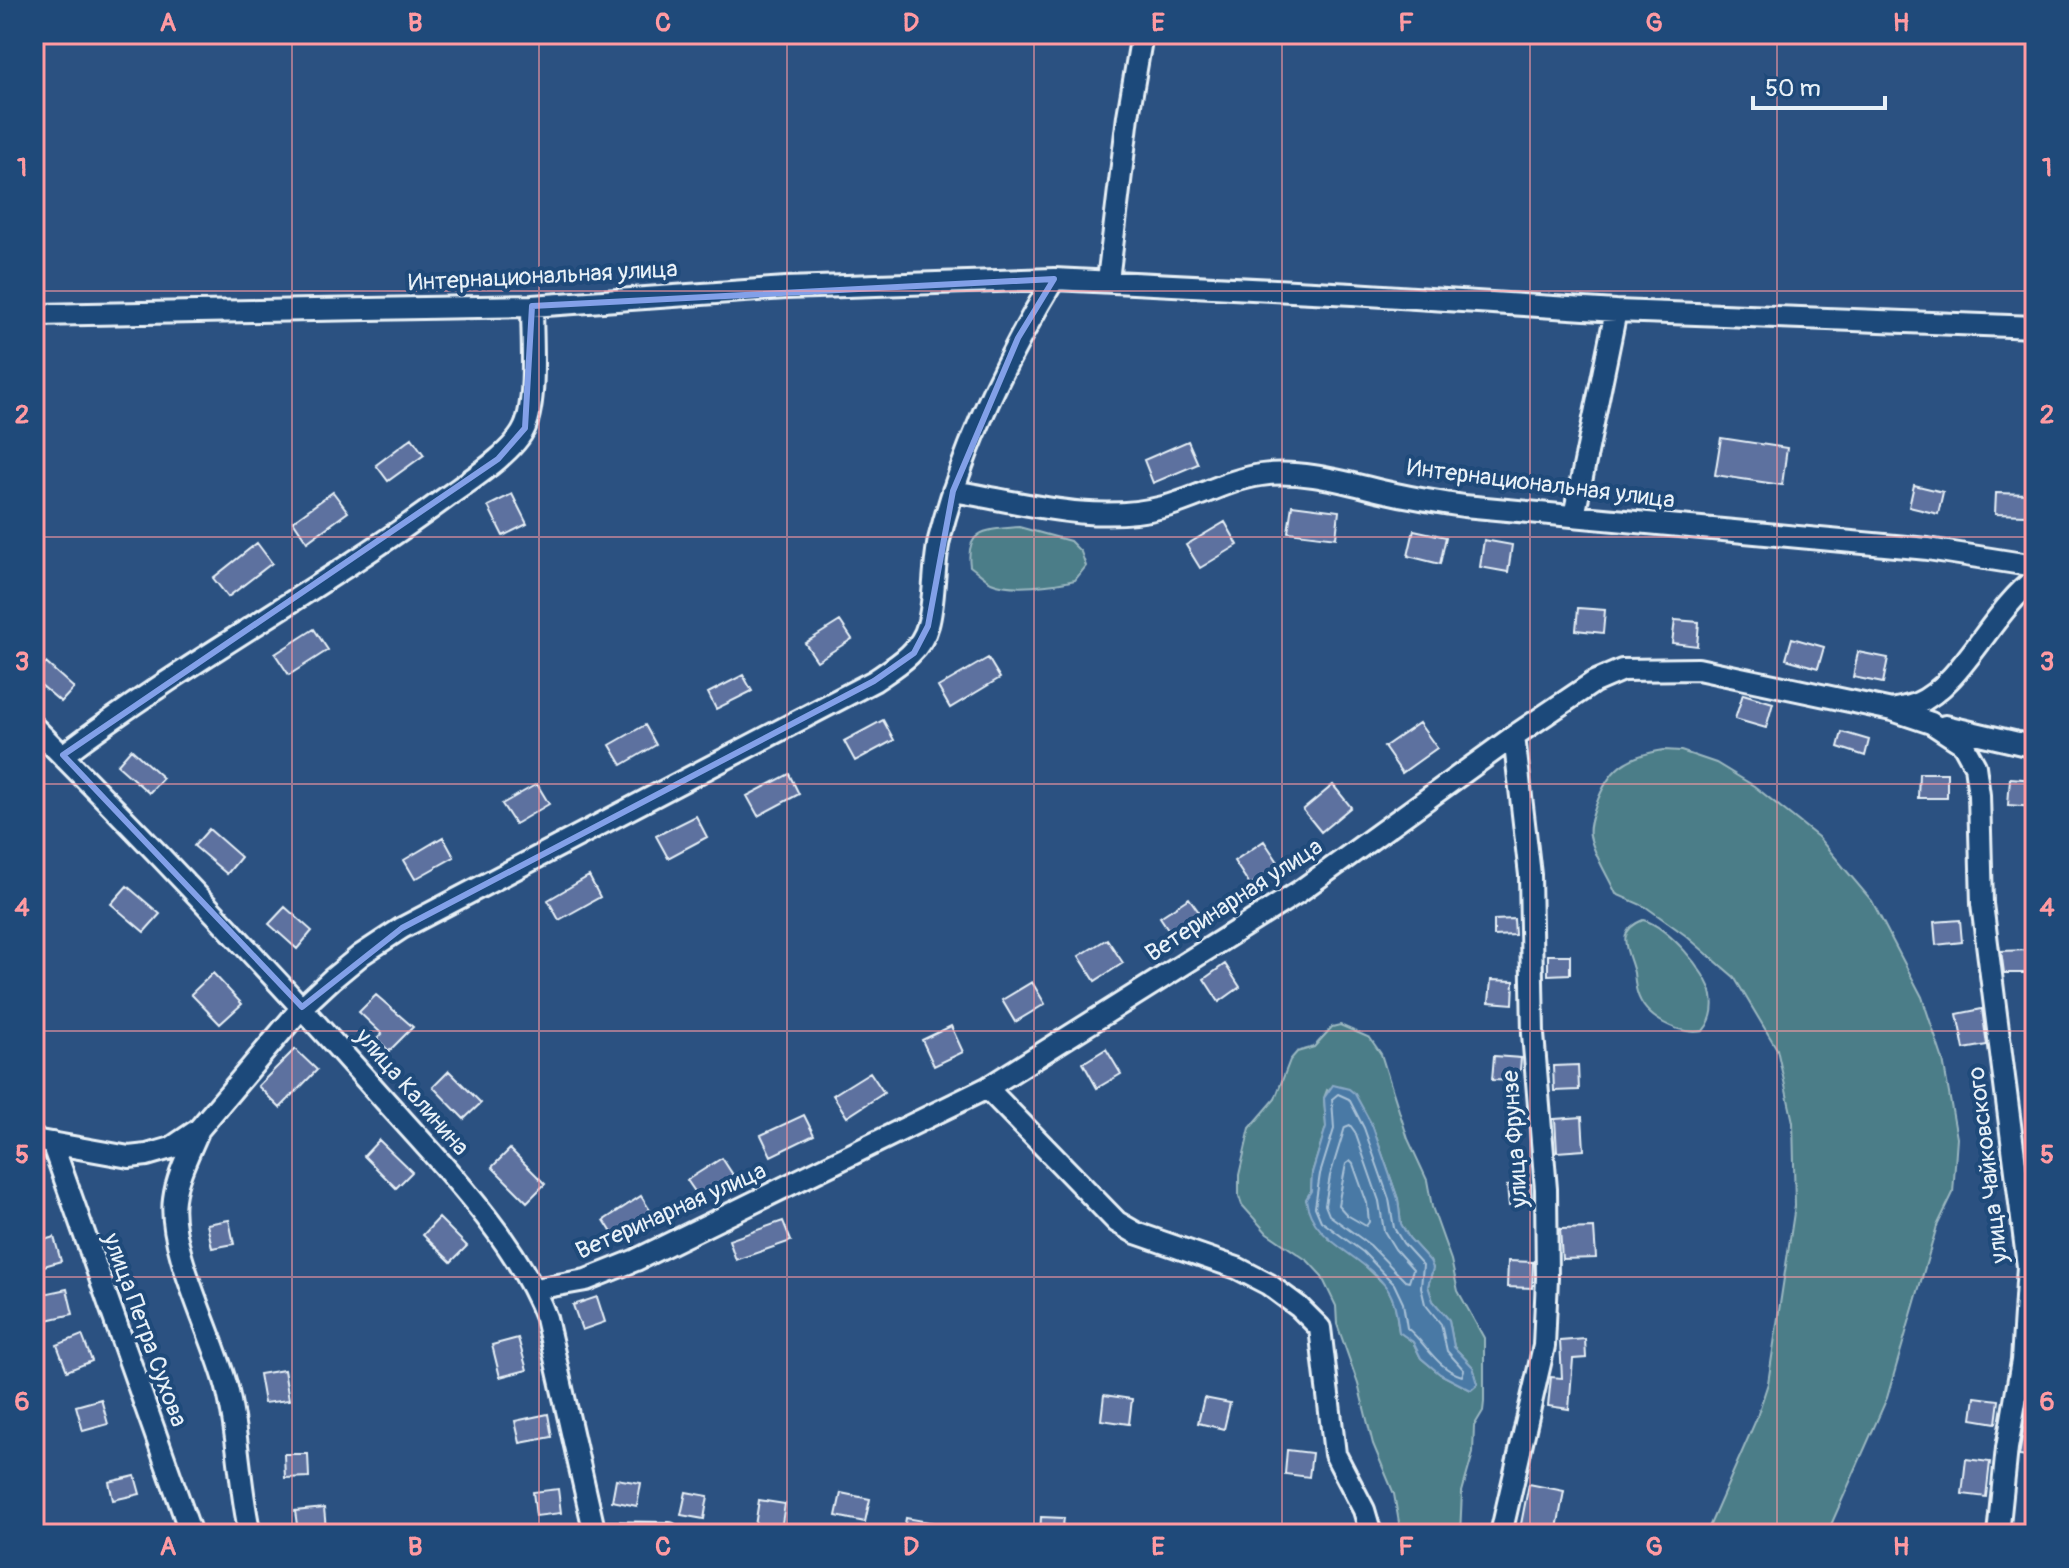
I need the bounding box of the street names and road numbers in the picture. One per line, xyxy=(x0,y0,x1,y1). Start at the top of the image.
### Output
street label: Интернациональная улица xyxy=(408,254,678,298)
street label: Интернациональная улица xyxy=(1405,453,1677,515)
street label: Ветеринарная улица xyxy=(1140,832,1328,968)
street label: улица Калинина xyxy=(348,1022,475,1162)
street label: улица Чайковского xyxy=(1962,1065,2015,1266)
street label: улица Фрунзе xyxy=(1496,1069,1534,1210)
street label: Ветеринарная улица xyxy=(571,1156,771,1266)
street label: улица Петра Сухова xyxy=(96,1228,193,1431)

